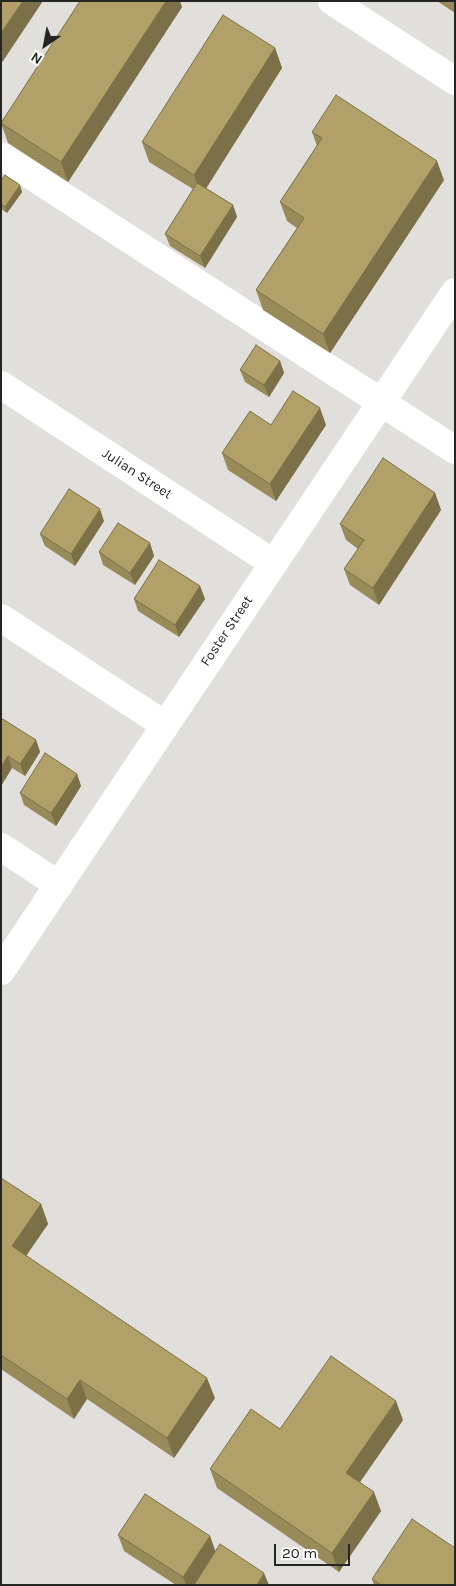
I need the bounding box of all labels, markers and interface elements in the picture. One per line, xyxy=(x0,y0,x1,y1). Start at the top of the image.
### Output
north arrow xyxy=(20,20,70,70)
text: N xyxy=(28,48,45,68)
street label: Julian Street xyxy=(99,445,175,503)
street label: Foster Street xyxy=(197,593,257,669)
scale bar xyxy=(276,1534,352,1566)
text: 20 m xyxy=(282,1544,317,1562)

